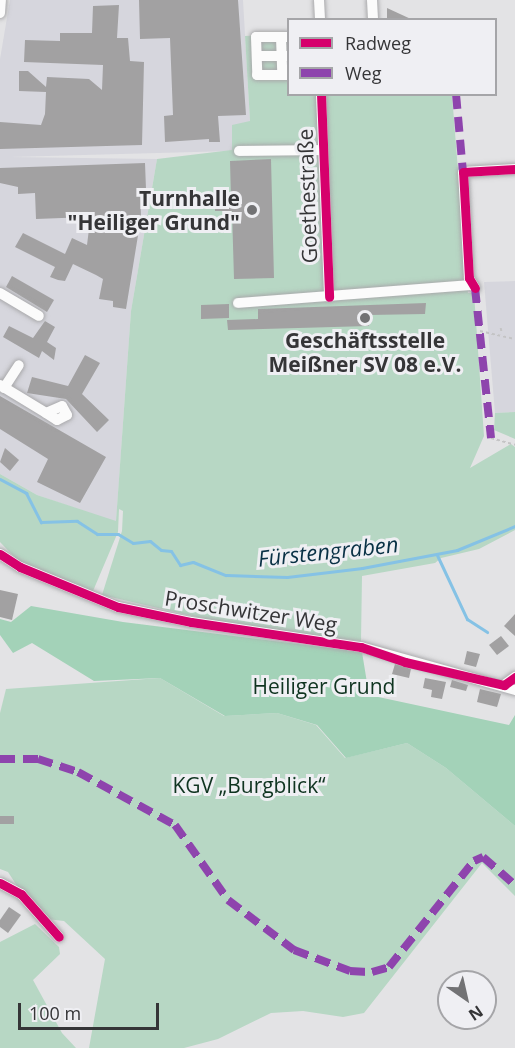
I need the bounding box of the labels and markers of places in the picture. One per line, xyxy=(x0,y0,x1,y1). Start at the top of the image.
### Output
place label: Turnhalle "Heiliger Grund" xyxy=(68,185,240,235)
marker: Turnhalle "Heiliger Grund" xyxy=(245,203,259,217)
marker: Geschäftsstelle Meißner SV 08 e.V. xyxy=(358,311,372,325)
place label: Geschäftsstelle Meißner SV 08 e.V. xyxy=(269,327,461,377)

